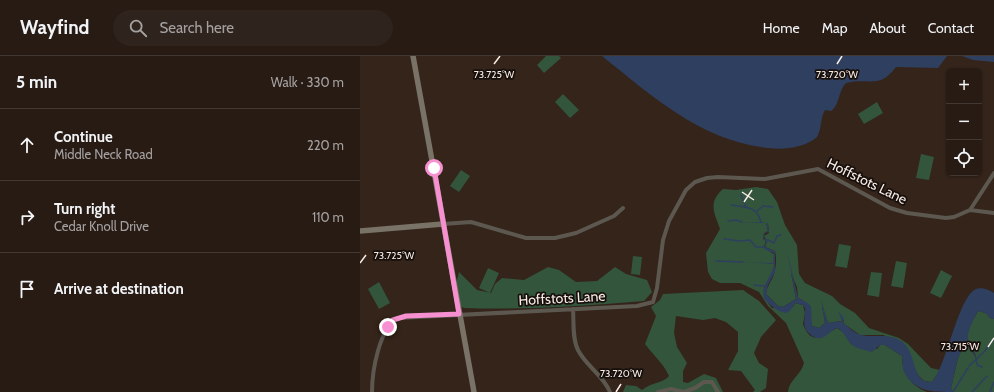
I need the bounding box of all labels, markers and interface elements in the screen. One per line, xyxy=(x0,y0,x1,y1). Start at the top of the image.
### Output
search box xyxy=(113,10,393,46)
text: Wayfind xyxy=(20,16,89,39)
icon: search xyxy=(127,17,149,39)
text: Search here xyxy=(159,19,234,37)
text: Home xyxy=(763,19,800,37)
text: Map xyxy=(822,19,847,37)
text: About xyxy=(869,19,906,37)
text: Contact xyxy=(928,19,974,37)
text: 73.725°W xyxy=(474,68,515,81)
text: 73.720°W xyxy=(816,68,859,81)
map controls xyxy=(946,68,982,176)
button: + xyxy=(946,68,982,104)
text: 5 min xyxy=(16,72,57,92)
text: Walk · 330 m xyxy=(271,74,344,90)
button: − xyxy=(946,104,982,140)
text: Continue xyxy=(54,128,113,146)
icon: ahead xyxy=(16,134,38,156)
text: 220 m xyxy=(307,137,344,153)
button: locate xyxy=(946,140,982,176)
text: Middle Neck Road xyxy=(54,146,153,162)
street label: Hoffstots Lane xyxy=(824,154,910,208)
route start xyxy=(425,159,443,177)
text: Turn right xyxy=(54,200,115,218)
icon: right xyxy=(16,206,38,228)
text: 110 m xyxy=(312,209,344,225)
text: Cedar Knoll Drive xyxy=(54,218,149,234)
text: 73.725°W xyxy=(374,249,415,262)
icon: arrive xyxy=(16,278,38,300)
text: Arrive at destination xyxy=(54,280,184,298)
street label: Hoffstots Lane xyxy=(518,287,606,309)
route end xyxy=(379,318,397,336)
text: 73.715°W xyxy=(941,340,980,353)
text: 73.720°W xyxy=(600,367,643,380)

